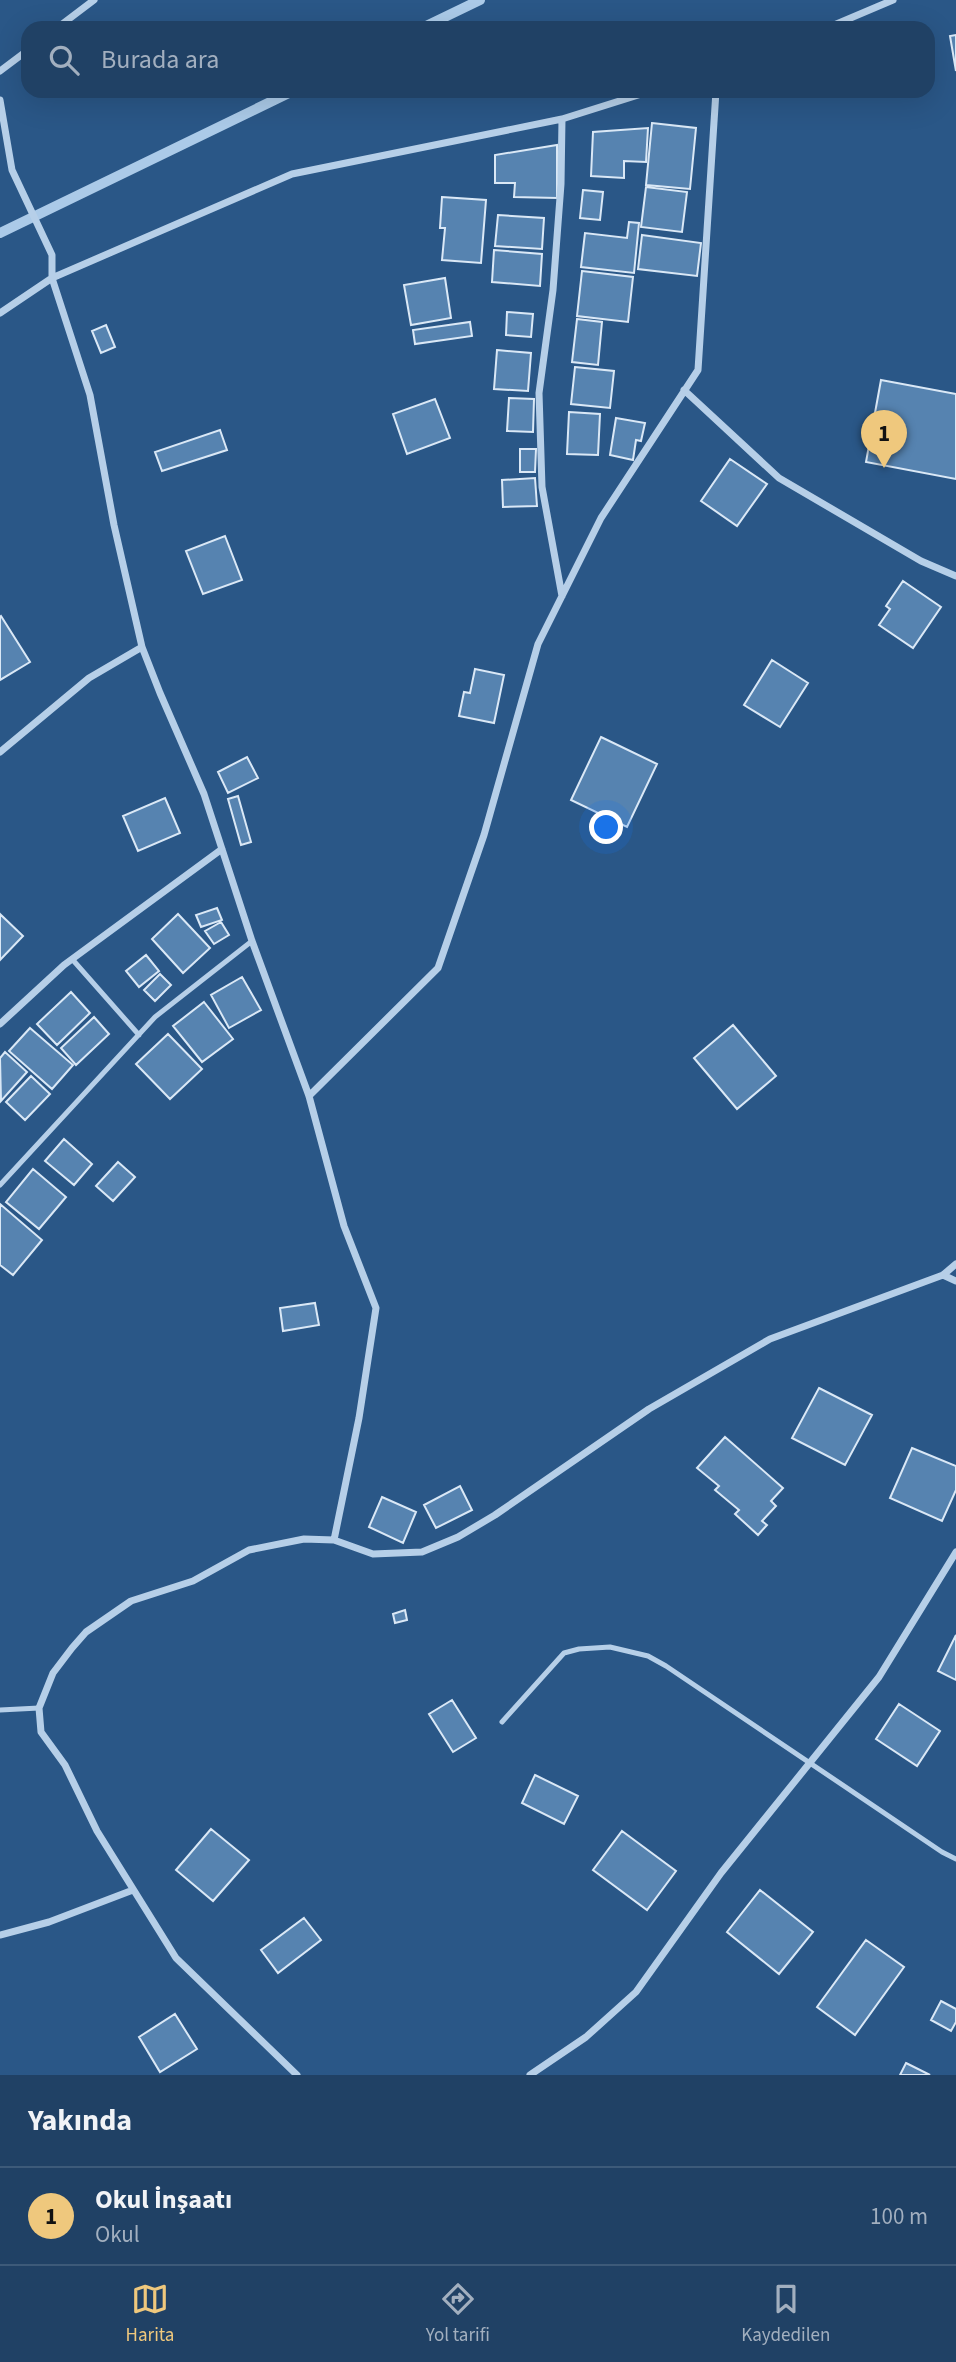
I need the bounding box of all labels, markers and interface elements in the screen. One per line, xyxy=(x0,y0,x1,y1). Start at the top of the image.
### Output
search box xyxy=(21,21,935,98)
icon: search xyxy=(45,41,83,79)
text: Burada ara xyxy=(101,41,219,78)
pin: 1 xyxy=(861,410,907,468)
your location xyxy=(589,810,623,844)
text: Yakında xyxy=(28,2099,132,2142)
text: Okul İnşaatı xyxy=(95,2181,232,2218)
text: 1 xyxy=(45,2200,57,2233)
text: 100 m xyxy=(870,2200,928,2233)
text: Okul xyxy=(95,2218,140,2251)
tab: Harita xyxy=(126,2280,174,2349)
tab: Yol tarifi xyxy=(426,2280,490,2349)
tab: Kaydedilen xyxy=(741,2280,830,2349)

